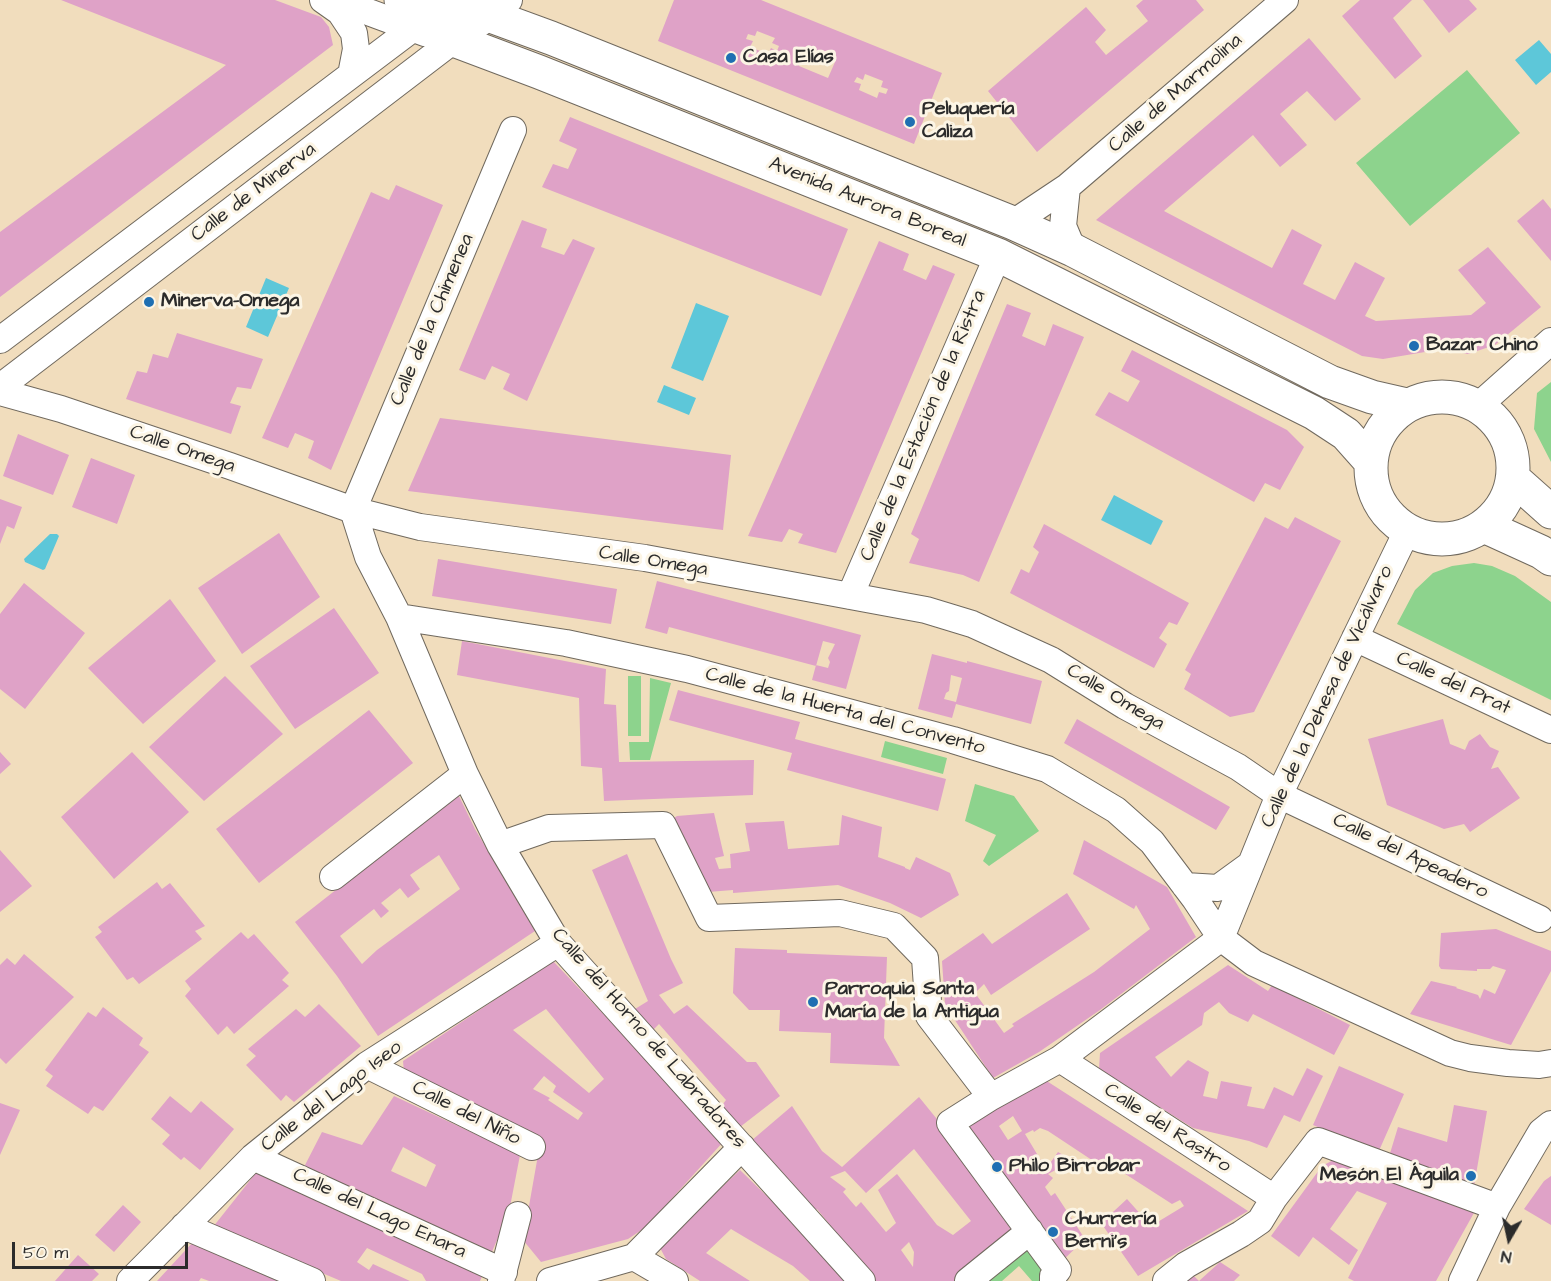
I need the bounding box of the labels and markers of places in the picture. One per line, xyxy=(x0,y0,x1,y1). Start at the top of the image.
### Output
place label: Casa Elías xyxy=(743,46,834,70)
marker: Casa Elías xyxy=(724,51,738,65)
place label: Peluquería Caliza xyxy=(922,98,1014,145)
marker: Peluquería Caliza xyxy=(903,115,917,129)
place label: Minerva-Omega xyxy=(161,290,299,314)
marker: Minerva-Omega xyxy=(142,295,156,309)
place label: Bazar Chino xyxy=(1426,334,1538,358)
marker: Bazar Chino xyxy=(1407,339,1421,353)
place label: Parroquia Santa María de la Antigua xyxy=(825,978,999,1025)
marker: Parroquia Santa María de la Antigua xyxy=(806,995,820,1009)
place label: Philo Birrobar xyxy=(1009,1155,1140,1179)
marker: Philo Birrobar xyxy=(990,1160,1004,1174)
place label: Mesón El Águila xyxy=(1320,1164,1459,1188)
marker: Mesón El Águila xyxy=(1464,1169,1478,1183)
place label: Churrería Berni's xyxy=(1065,1208,1156,1255)
marker: Churrería Berni's xyxy=(1046,1225,1060,1239)

